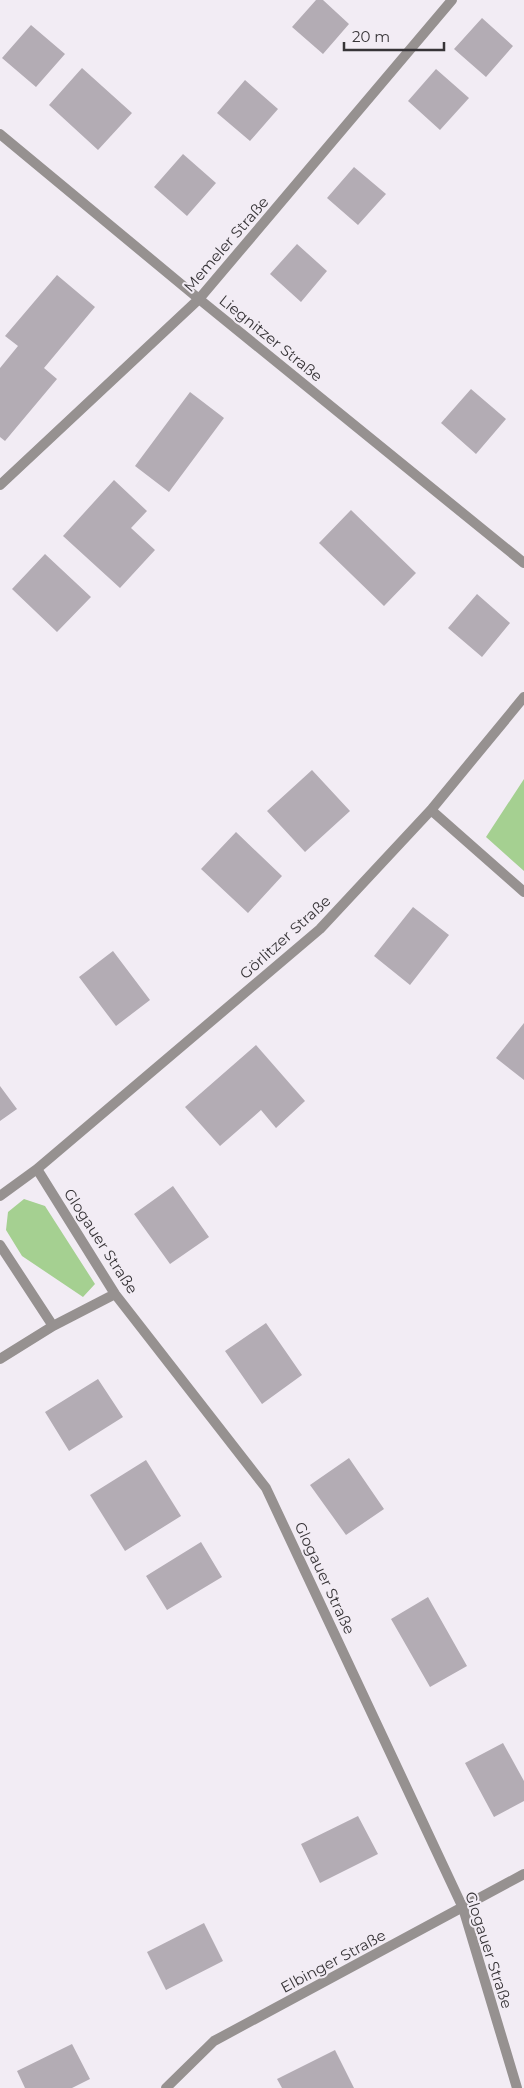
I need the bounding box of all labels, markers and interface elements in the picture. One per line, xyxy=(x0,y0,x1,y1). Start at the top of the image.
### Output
scale bar xyxy=(344,20,444,52)
text: 20 m xyxy=(352,27,390,46)
street label: Memeler Straße xyxy=(179,192,273,296)
street label: Liegnitzer Straße xyxy=(215,290,327,386)
street label: Görlitzer Straße xyxy=(235,891,335,983)
street label: Glogauer Straße xyxy=(60,1185,142,1297)
street label: Glogauer Straße xyxy=(291,1519,359,1637)
street label: Glogauer Straße xyxy=(461,1889,517,2011)
street label: Elbinger Straße xyxy=(277,1925,389,1997)

